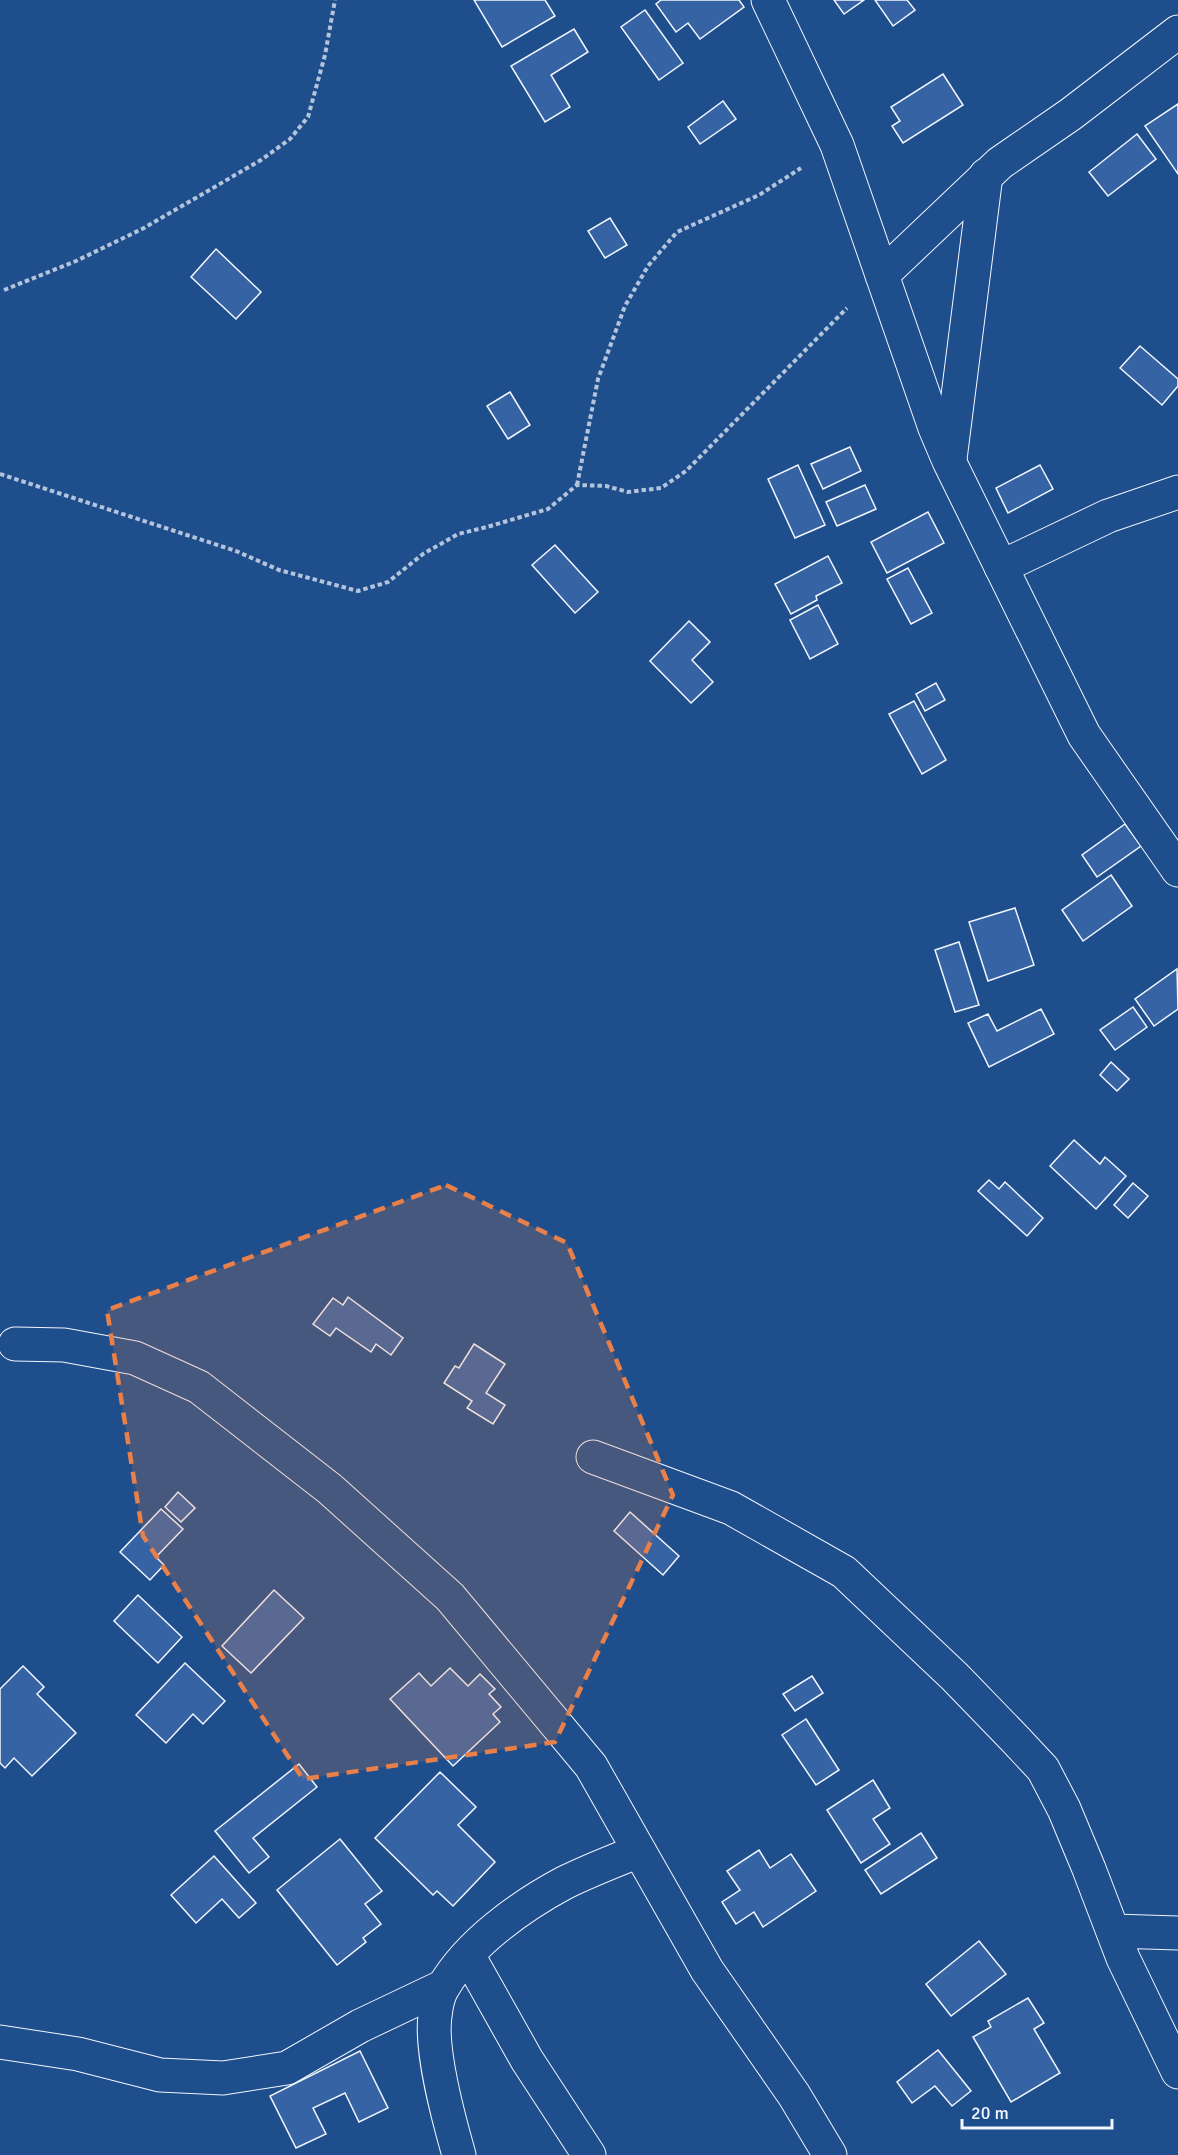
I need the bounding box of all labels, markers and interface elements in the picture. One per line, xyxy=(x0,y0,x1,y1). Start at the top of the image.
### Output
scale bar xyxy=(962,2092,1112,2130)
text: 20 m xyxy=(971,2102,1009,2124)

